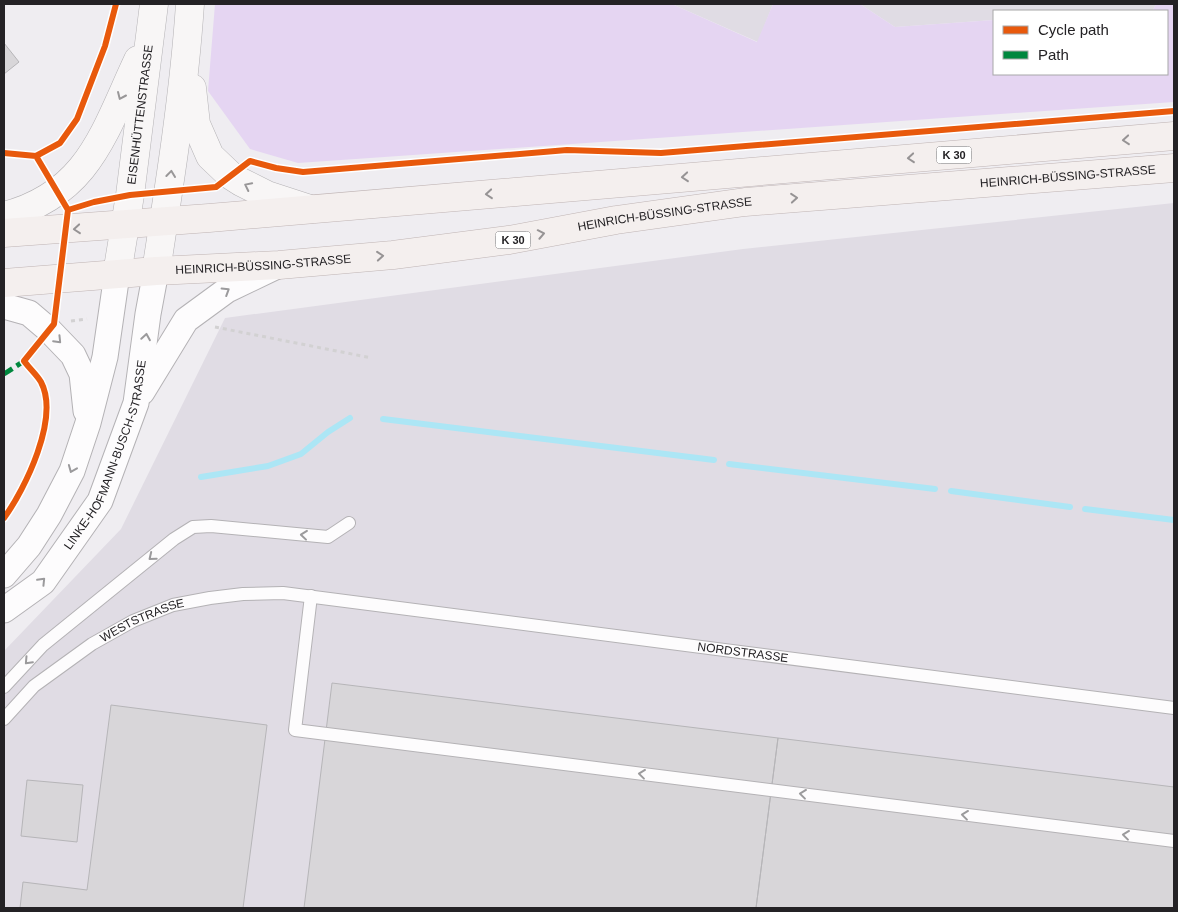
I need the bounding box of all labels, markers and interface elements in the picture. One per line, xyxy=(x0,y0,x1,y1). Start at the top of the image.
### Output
legend xyxy=(993,10,1168,75)
text: Cycle path xyxy=(1038,21,1109,38)
street label: EISENHÜTTENSTRASSE xyxy=(124,44,156,185)
text: Path xyxy=(1038,46,1069,63)
one-way arrow xyxy=(116,91,127,100)
one-way arrow xyxy=(1121,134,1129,145)
road number: K 30 xyxy=(936,146,972,164)
one-way arrow xyxy=(907,152,915,163)
street label: HEINRICH-BÜSSING-STRASSE xyxy=(979,162,1156,190)
one-way arrow xyxy=(165,169,176,177)
one-way arrow xyxy=(681,171,689,182)
one-way arrow xyxy=(245,182,254,192)
one-way arrow xyxy=(484,188,492,199)
one-way arrow xyxy=(790,193,798,204)
street label: HEINRICH-BÜSSING-STRASSE xyxy=(576,194,753,234)
one-way arrow xyxy=(73,223,81,234)
one-way arrow xyxy=(537,229,545,240)
road number: K 30 xyxy=(496,232,530,248)
one-way arrow xyxy=(376,251,384,262)
street label: HEINRICH-BÜSSING-STRASSE xyxy=(175,252,352,277)
one-way arrow xyxy=(221,288,230,298)
one-way arrow xyxy=(140,333,151,341)
one-way arrow xyxy=(53,334,62,343)
street label: LINKE-HOFMANN-BUSCH-STRASSE xyxy=(61,359,149,552)
one-way arrow xyxy=(68,464,78,473)
one-way arrow xyxy=(300,530,308,541)
one-way arrow xyxy=(149,551,158,559)
one-way arrow xyxy=(36,578,45,587)
street label: WESTSTRASSE xyxy=(98,596,185,645)
street label: NORDSTRASSE xyxy=(697,640,789,665)
one-way arrow xyxy=(25,656,34,665)
one-way arrow xyxy=(638,769,646,780)
one-way arrow xyxy=(799,789,807,800)
one-way arrow xyxy=(960,810,968,821)
one-way arrow xyxy=(1122,830,1130,841)

